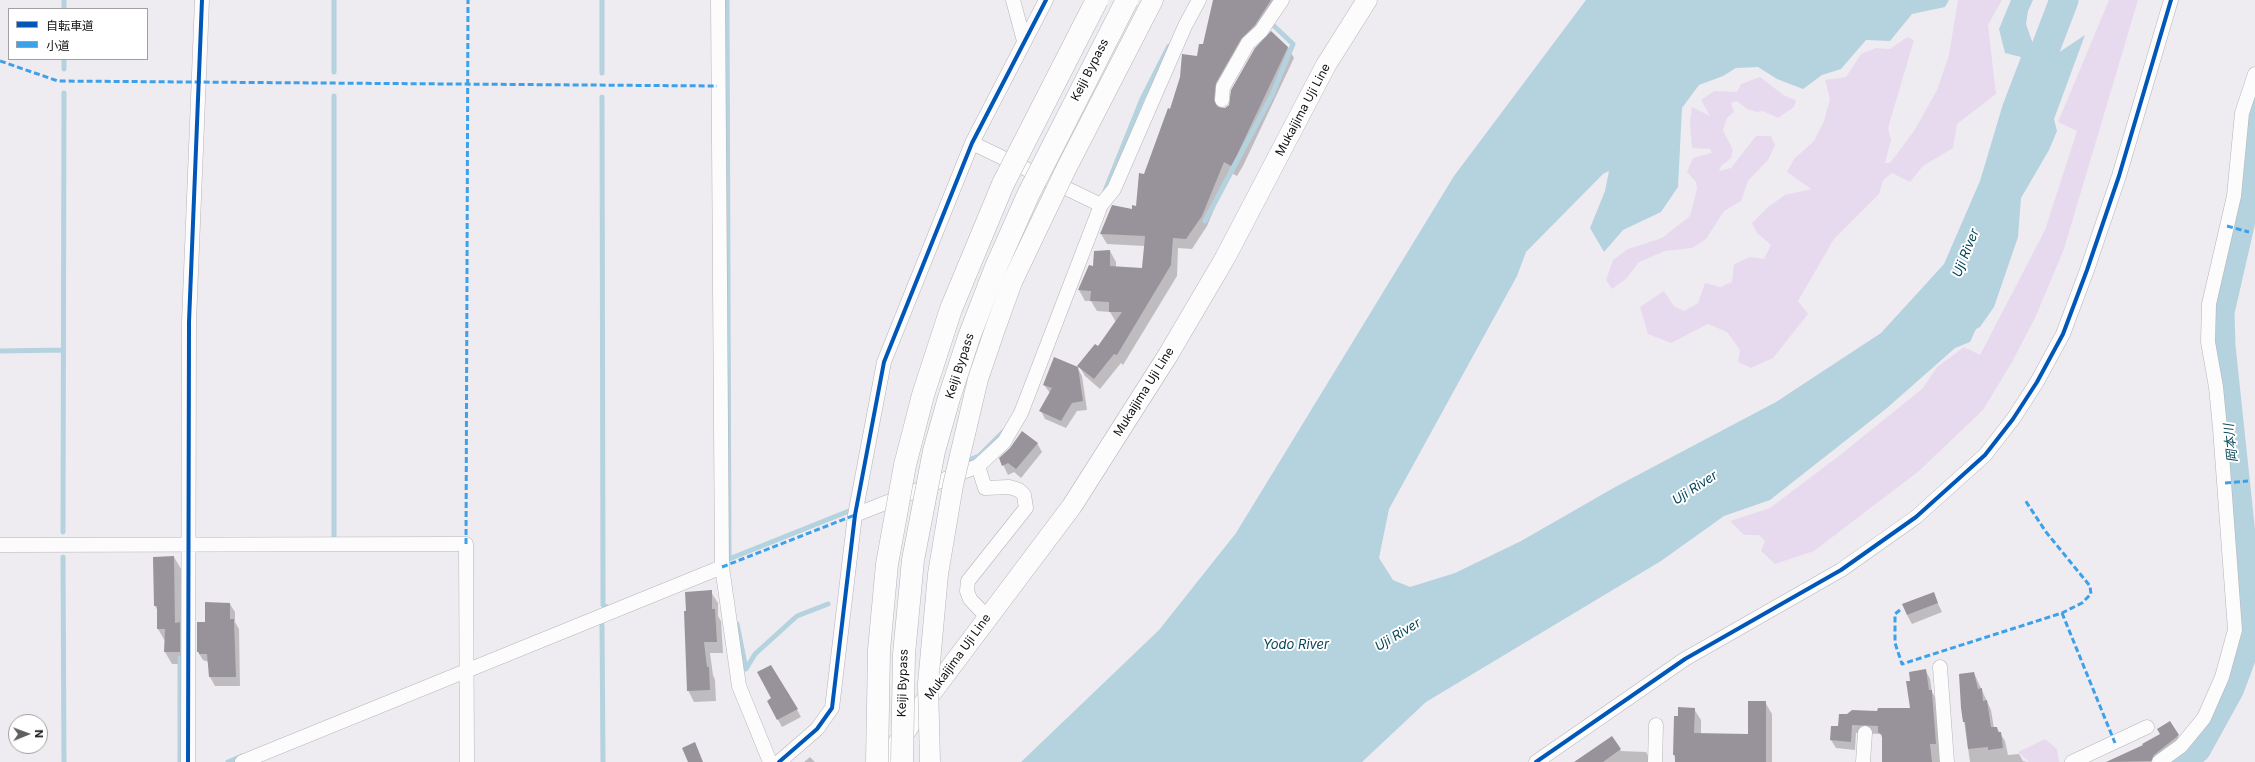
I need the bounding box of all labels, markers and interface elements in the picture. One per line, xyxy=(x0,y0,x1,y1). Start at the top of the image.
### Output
legend xyxy=(8,8,148,60)
text: 自転車道 xyxy=(46,18,94,33)
street label: Keiji Bypass xyxy=(1068,36,1112,104)
text: 小道 xyxy=(46,38,70,53)
street label: Mukaijima Uji Line xyxy=(1273,61,1333,159)
water label: Uji River xyxy=(1949,227,1983,279)
street label: Keiji Bypass xyxy=(943,331,977,401)
street label: Mukaijima Uji Line xyxy=(1111,345,1177,439)
water label: 岡本川 xyxy=(2221,423,2241,463)
water label: Uji River xyxy=(1670,468,1720,508)
street label: Mukaijima Uji Line xyxy=(922,611,994,703)
water label: Uji River xyxy=(1372,615,1424,655)
water label: Yodo River xyxy=(1263,637,1329,653)
street label: Keiji Bypass xyxy=(895,649,911,717)
north arrow xyxy=(8,714,48,754)
text: N xyxy=(32,729,46,738)

